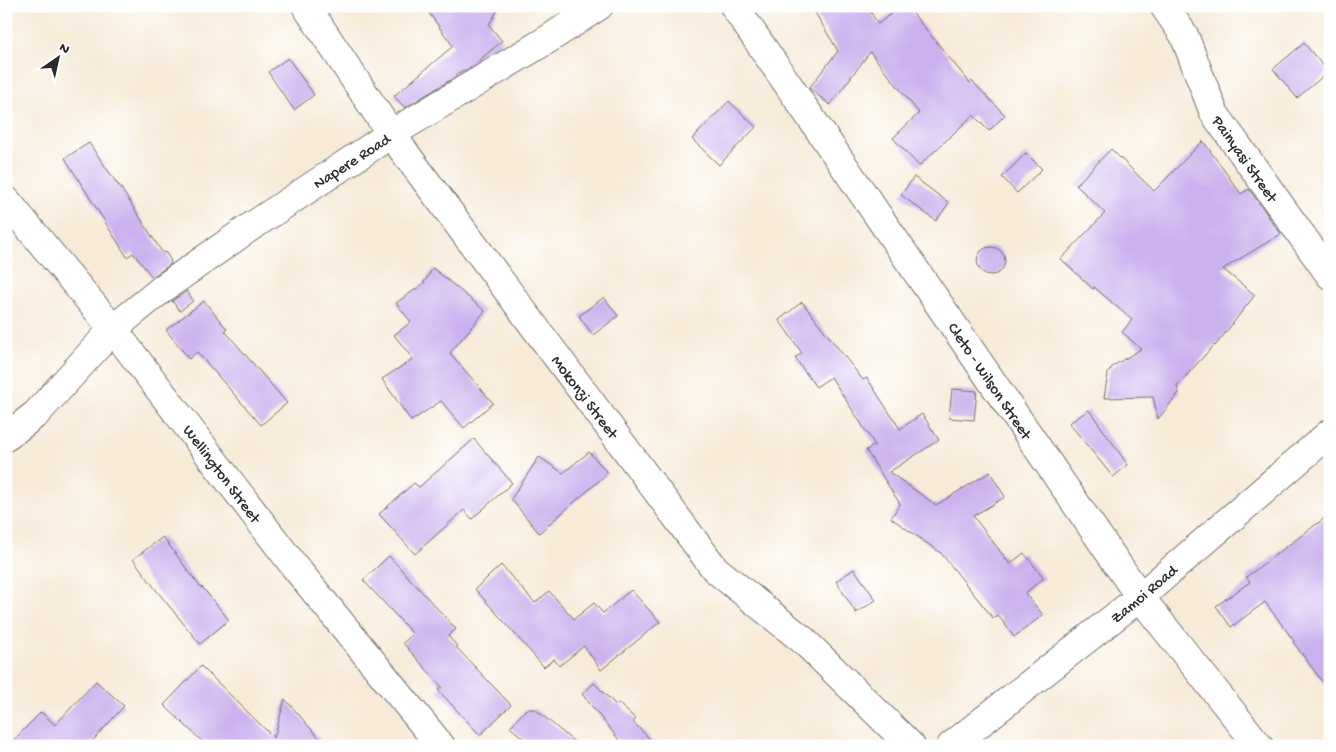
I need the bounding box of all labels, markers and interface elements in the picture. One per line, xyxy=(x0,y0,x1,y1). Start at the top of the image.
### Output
north arrow xyxy=(32,32,82,82)
text: N xyxy=(55,40,72,59)
street label: Painyasi Street xyxy=(1206,112,1281,208)
street label: Napere Road xyxy=(311,130,396,195)
street label: Cleto - Wilson Street xyxy=(942,320,1035,445)
street label: Mokonzi Street xyxy=(546,353,622,445)
street label: Wellington Street xyxy=(177,422,264,529)
street label: Zamoi Road xyxy=(1108,561,1184,629)

